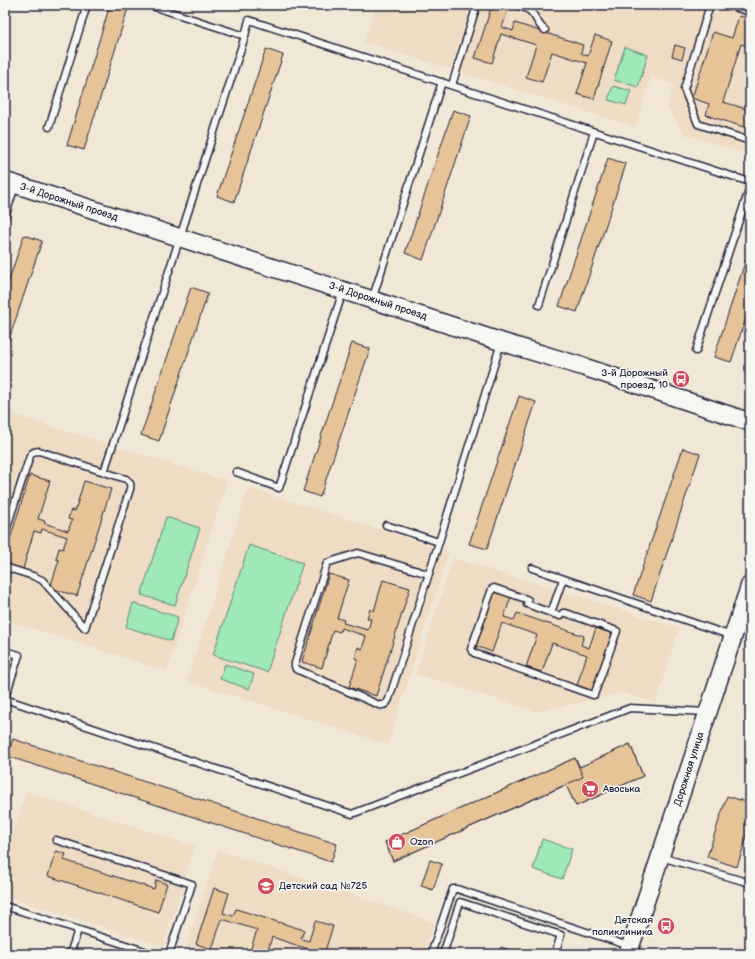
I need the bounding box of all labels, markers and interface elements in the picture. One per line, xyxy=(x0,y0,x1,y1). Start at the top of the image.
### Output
street label: 3-й Дорожный проезд xyxy=(18,180,120,224)
street label: 3-й Дорожный проезд xyxy=(327,279,429,323)
place label: 3-й Дорожный проезд, 10 xyxy=(601,367,668,391)
bus stop icon: 3-й Дорожный проезд, 10 xyxy=(671,369,691,389)
street label: Дорожная улица xyxy=(671,730,707,808)
supermarket icon: Авоська xyxy=(580,779,600,799)
place label: Авоська xyxy=(602,783,641,795)
shop icon: Ozon xyxy=(387,832,407,852)
place label: Ozon xyxy=(410,836,434,848)
school or university icon: Детский сад №725 xyxy=(256,876,276,896)
place label: Детский сад №725 xyxy=(279,880,367,892)
place label: Детская поликлиника xyxy=(592,914,653,938)
bus stop icon: Детская поликлиника xyxy=(656,916,676,936)

